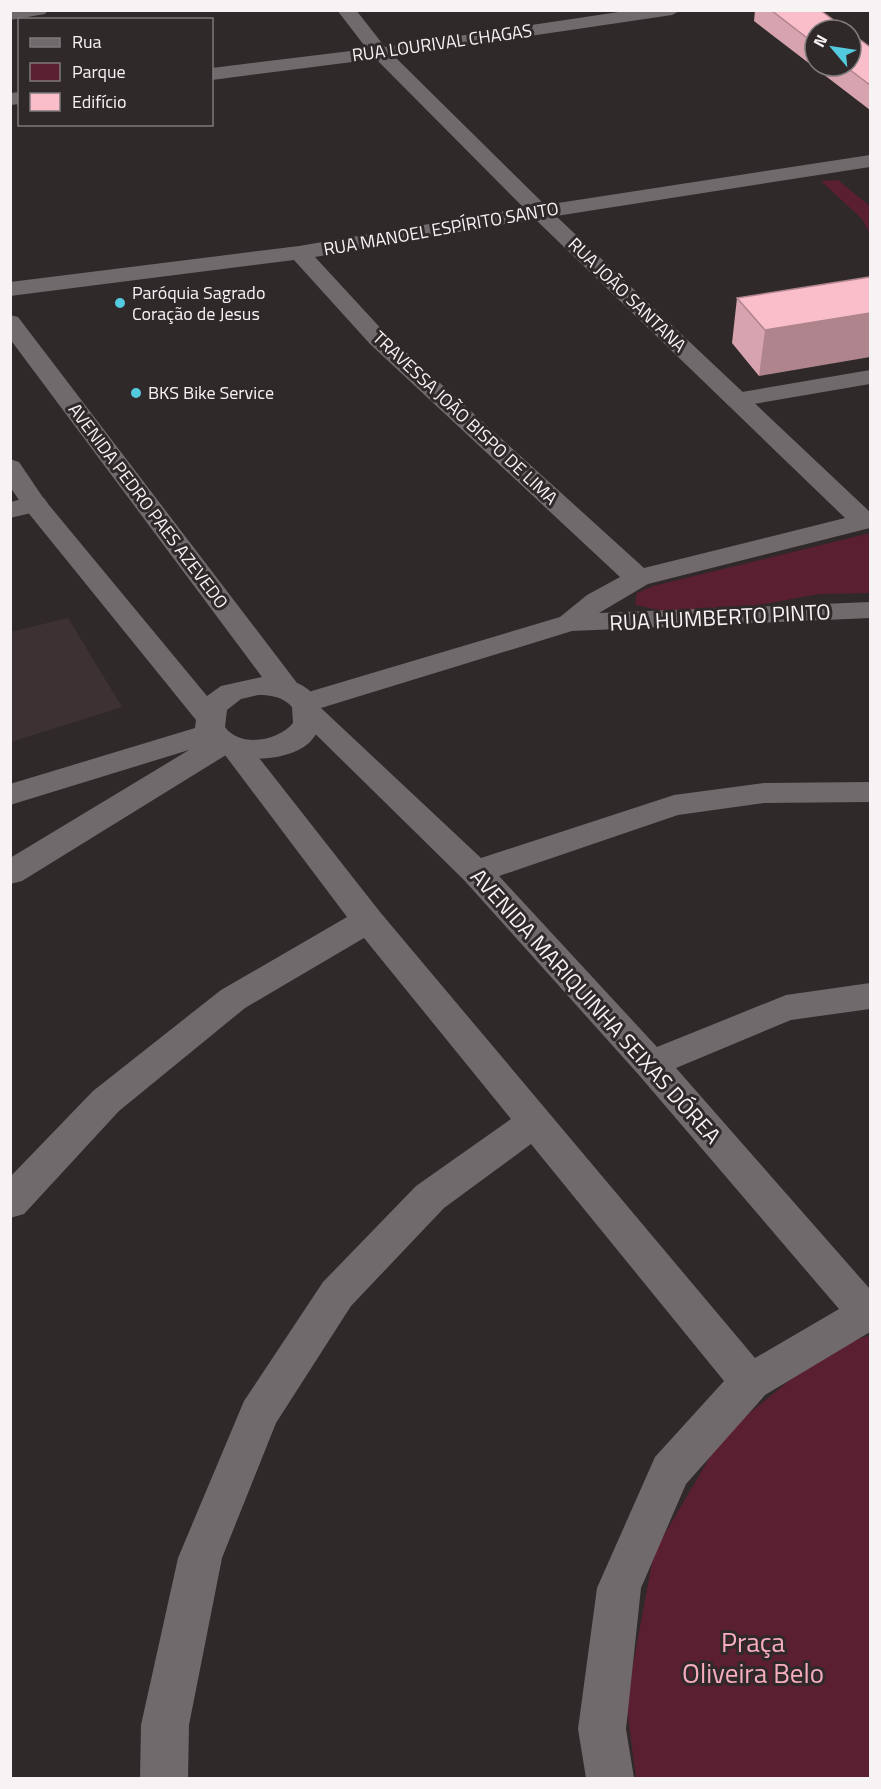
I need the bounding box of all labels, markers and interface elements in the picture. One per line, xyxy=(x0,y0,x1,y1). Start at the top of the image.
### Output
street label: RUA LOURIVAL CHAGAS xyxy=(350,16,534,69)
legend xyxy=(18,18,213,126)
north arrow xyxy=(803,18,863,78)
text: Rua xyxy=(72,28,102,55)
text: N xyxy=(807,30,833,51)
text: Parque xyxy=(72,58,126,85)
text: Edifício xyxy=(72,88,126,115)
street label: RUA MANOEL ESPÍRITO SANTO xyxy=(321,195,561,262)
street label: RUA JOÃO SANTANA xyxy=(562,231,693,358)
place label: Paróquia Sagrado Coração de Jesus xyxy=(132,279,265,327)
marker: Paróquia Sagrado Coração de Jesus xyxy=(113,296,127,310)
street label: TRAVESSA JOÃO BISPO DE LIMA xyxy=(367,324,564,511)
place label: BKS Bike Service xyxy=(148,379,274,406)
marker: BKS Bike Service xyxy=(129,386,143,400)
street label: AVENIDA PEDRO PAES AZEVEDO xyxy=(62,397,235,614)
street label: RUA HUMBERTO PINTO xyxy=(608,594,832,640)
street label: AVENIDA MARIQUINHA SEIXAS DÓREA xyxy=(463,860,729,1152)
park label: Praça Oliveira Belo xyxy=(682,1621,824,1693)

